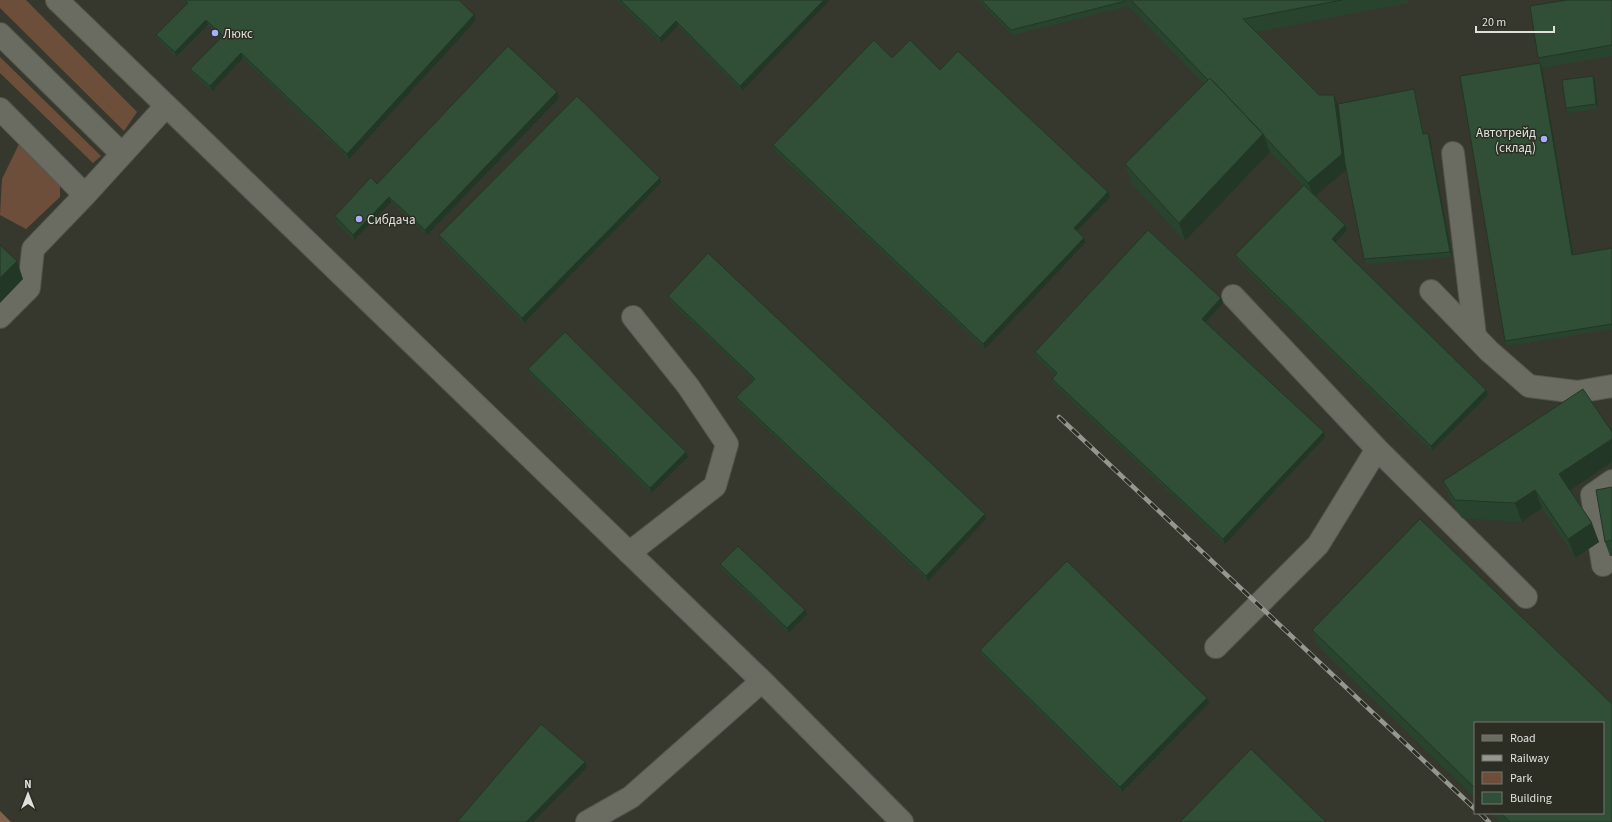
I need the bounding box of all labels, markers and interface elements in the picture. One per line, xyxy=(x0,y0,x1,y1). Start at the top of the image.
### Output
scale bar xyxy=(1476,8,1554,34)
text: 20 m xyxy=(1482,14,1506,31)
place label: Люкс xyxy=(223,25,253,43)
marker: Люкс xyxy=(210,28,220,38)
place label: Автотрейд (склад) xyxy=(1476,124,1536,157)
marker: Автотрейд (склад) xyxy=(1539,134,1549,144)
place label: Сибдача xyxy=(367,211,416,229)
marker: Сибдача xyxy=(354,214,364,224)
legend xyxy=(1474,722,1604,814)
text: Road xyxy=(1510,730,1536,747)
text: Railway xyxy=(1510,750,1549,767)
text: Park xyxy=(1510,770,1532,787)
north arrow xyxy=(8,774,48,814)
text: N xyxy=(24,777,32,792)
text: Building xyxy=(1510,790,1552,807)

